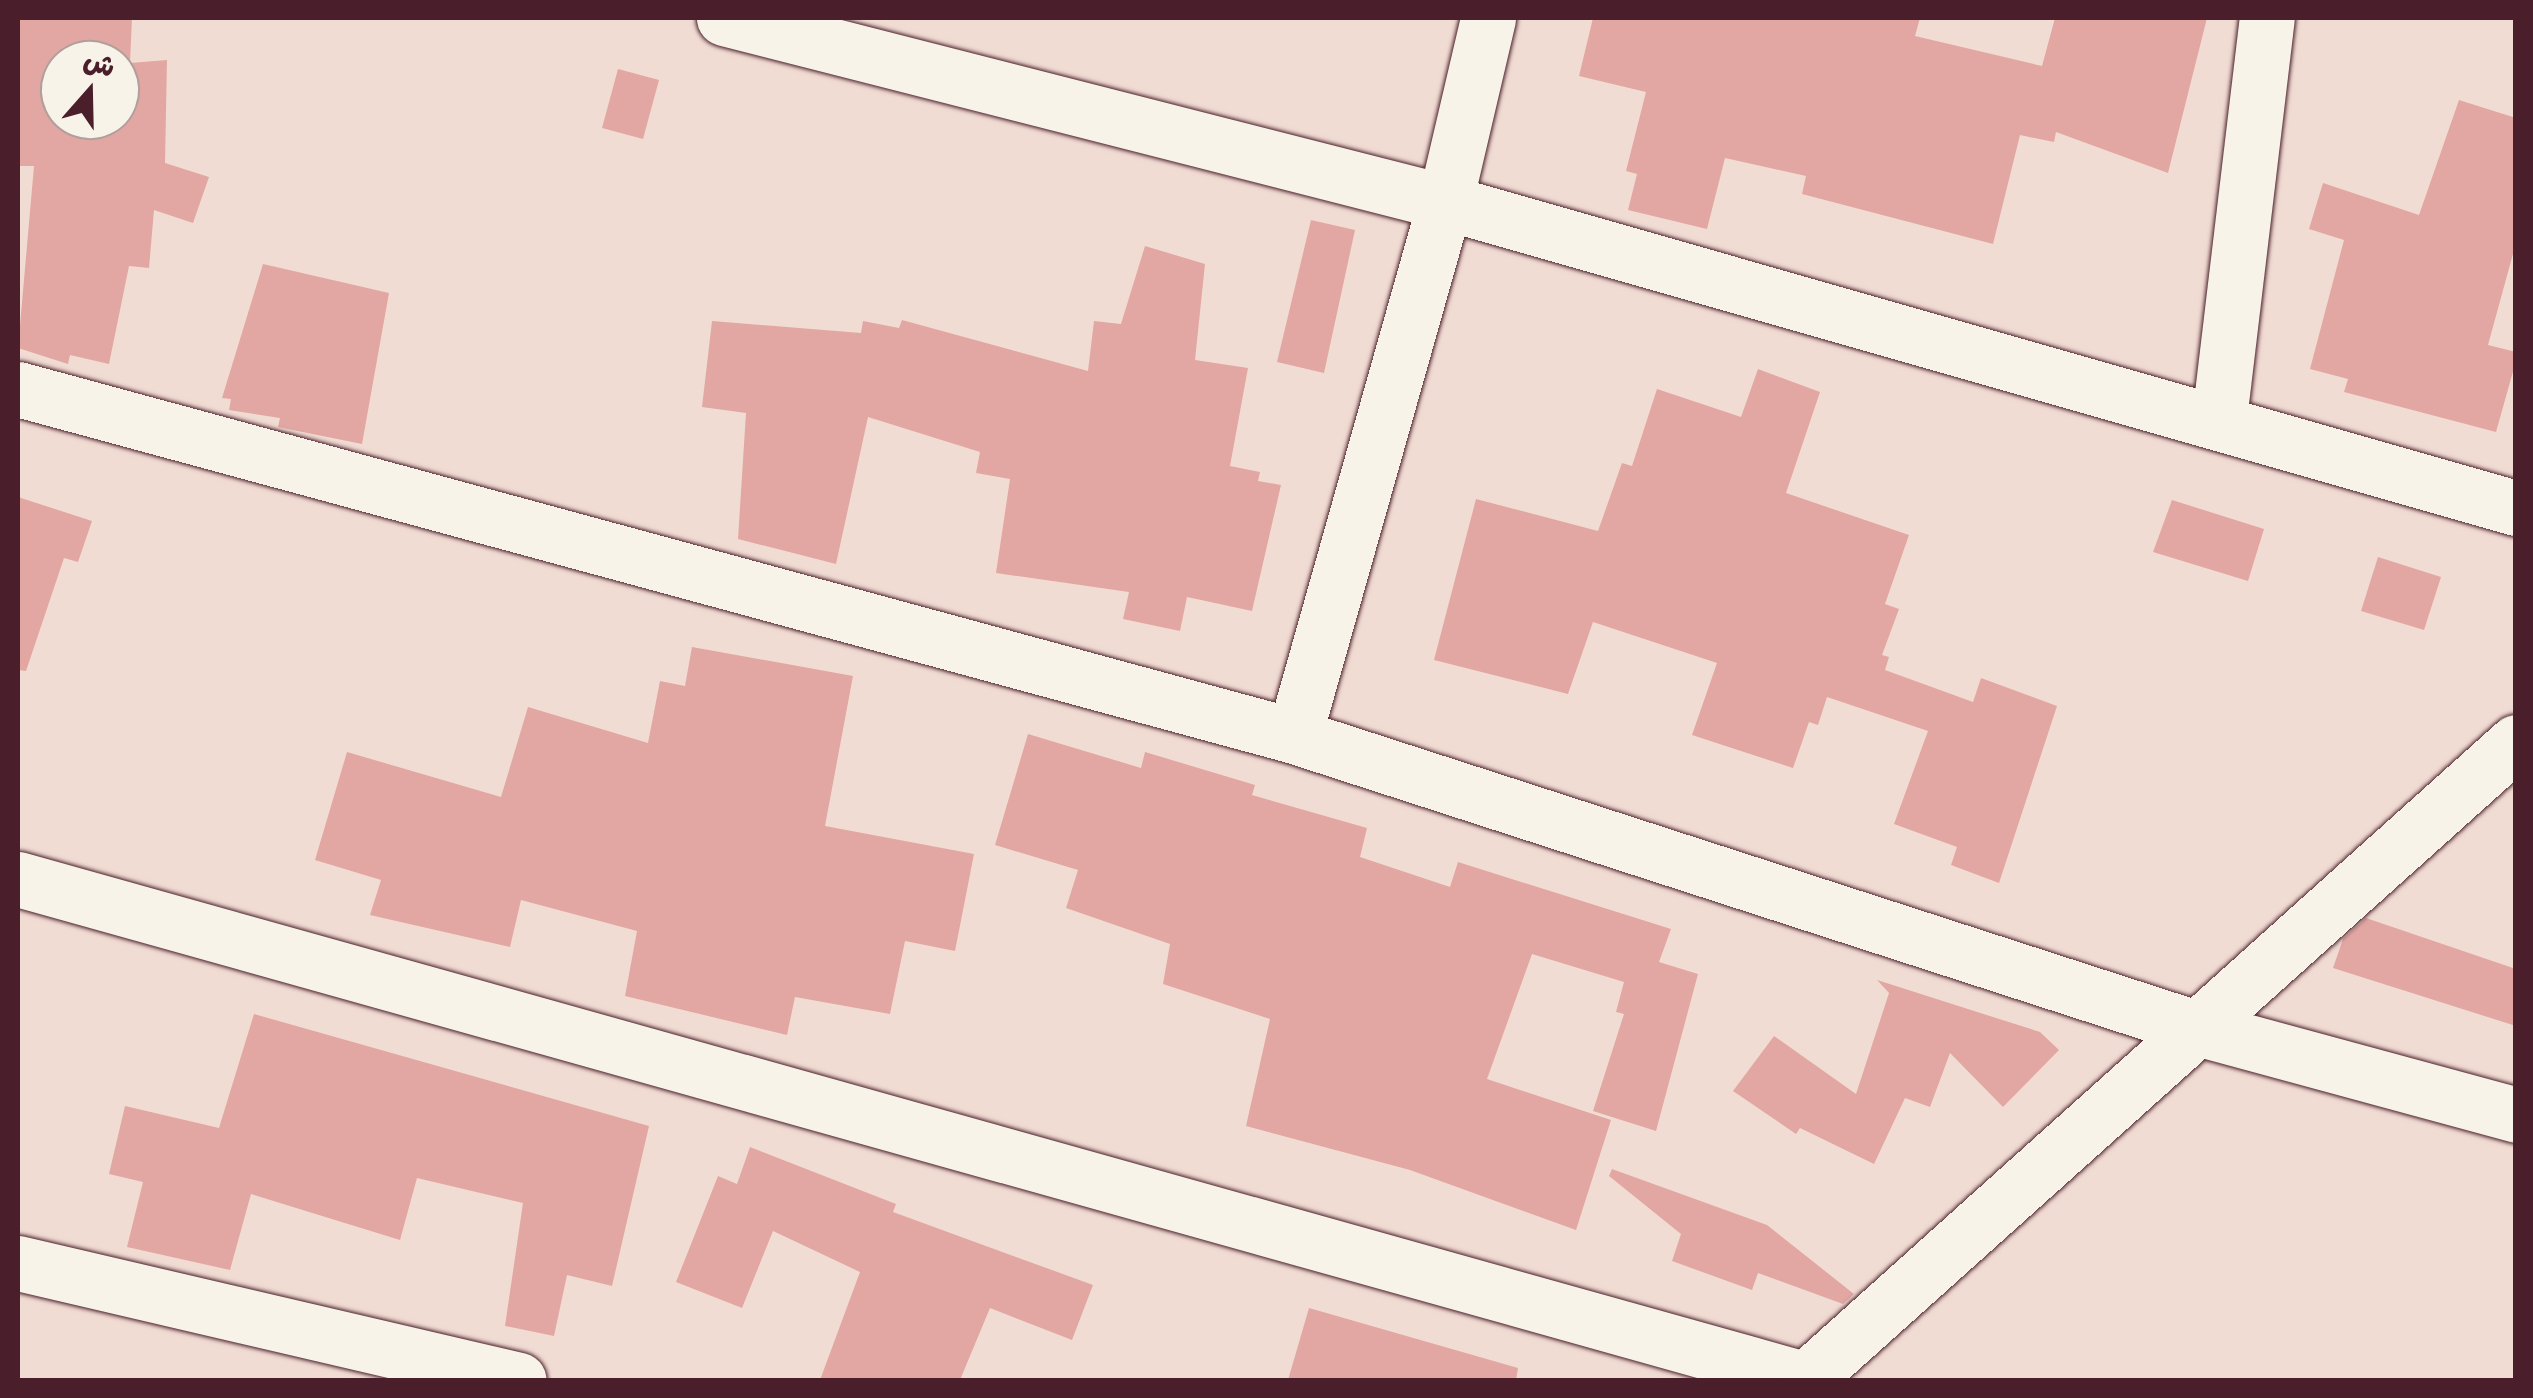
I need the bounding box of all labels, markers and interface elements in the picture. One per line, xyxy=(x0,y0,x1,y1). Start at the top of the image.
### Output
north arrow xyxy=(40,40,140,140)
text: ش xyxy=(79,42,120,85)

